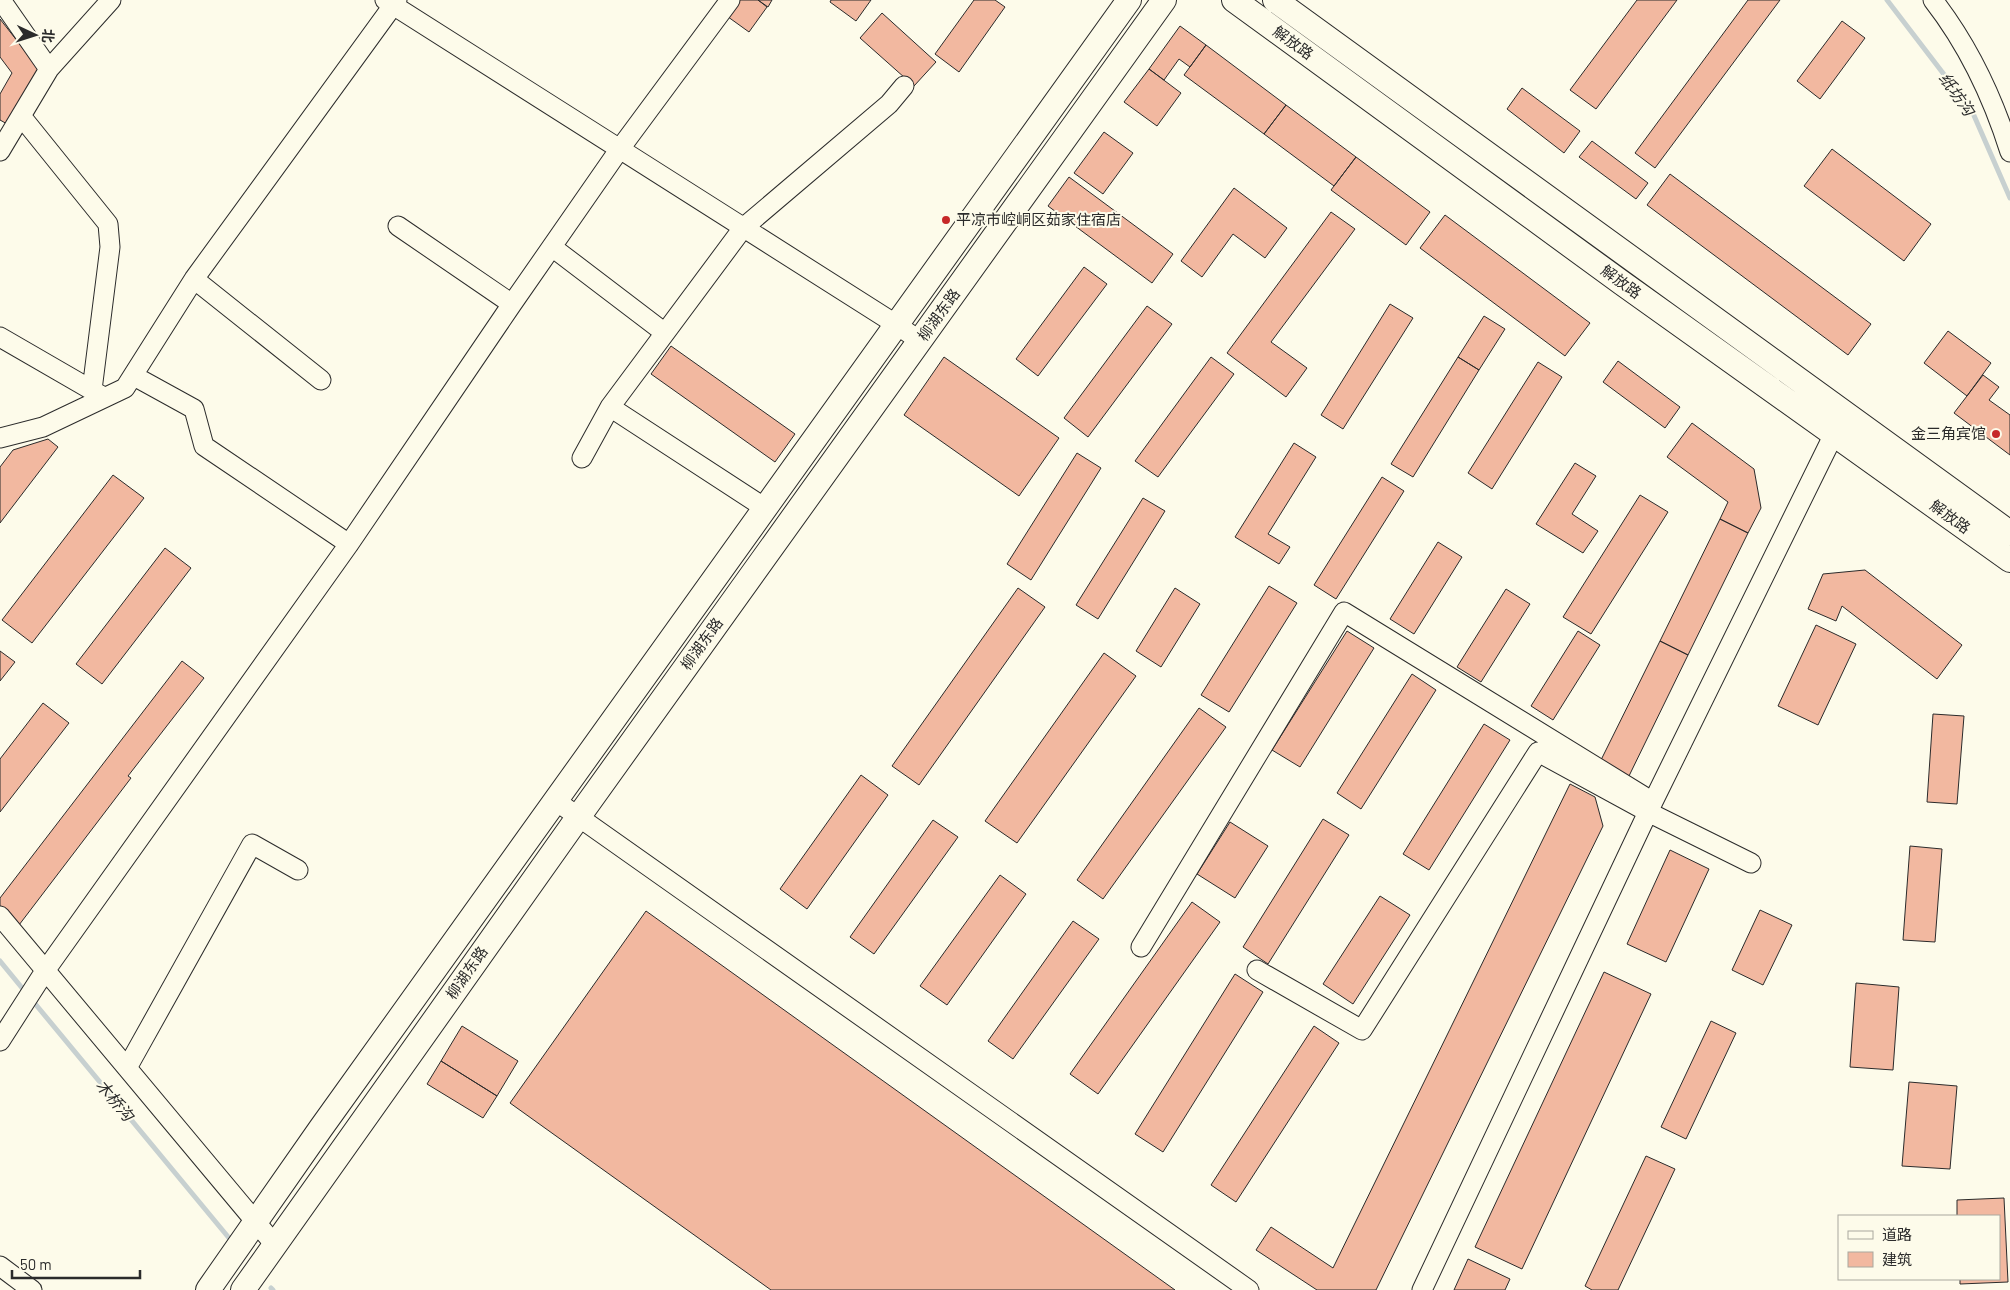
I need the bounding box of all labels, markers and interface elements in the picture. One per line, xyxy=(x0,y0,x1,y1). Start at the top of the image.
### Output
north arrow xyxy=(10,10,60,60)
street label: 解放路 xyxy=(1270,22,1317,63)
text: 北 xyxy=(39,28,57,44)
water label: 纸坊沟 xyxy=(1936,69,1980,120)
place label: 平凉市崆峒区茹家住宿店 xyxy=(956,210,1121,228)
marker: 平凉市崆峒区茹家住宿店 xyxy=(940,214,952,226)
street label: 解放路 xyxy=(1598,261,1645,302)
street label: 柳湖东路 xyxy=(913,285,963,344)
place label: 金三角宾馆 xyxy=(1911,424,1986,442)
marker: 金三角宾馆 xyxy=(1990,428,2002,440)
street label: 解放路 xyxy=(1927,496,1974,537)
street label: 柳湖东路 xyxy=(676,614,726,673)
street label: 柳湖东路 xyxy=(442,943,491,1002)
water label: 木桥沟 xyxy=(93,1075,139,1126)
legend xyxy=(1838,1215,2000,1280)
text: 道路 xyxy=(1882,1225,1912,1243)
scale bar xyxy=(12,1248,140,1280)
text: 建筑 xyxy=(1882,1250,1912,1268)
text: 50 m xyxy=(20,1255,52,1273)

